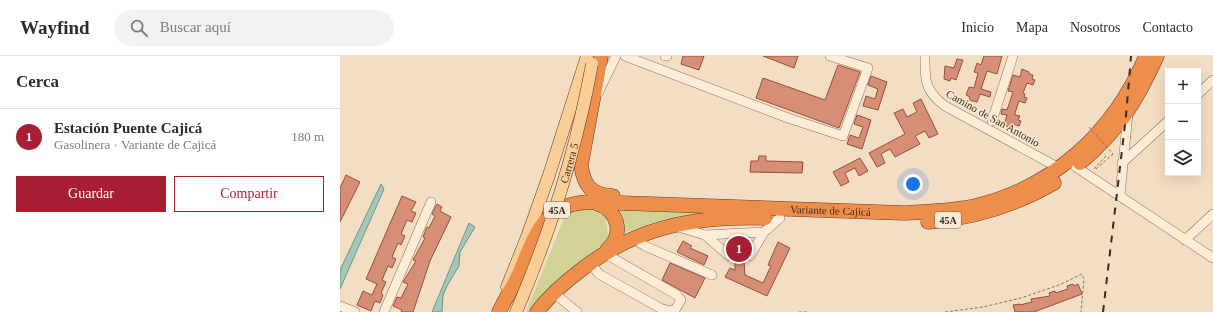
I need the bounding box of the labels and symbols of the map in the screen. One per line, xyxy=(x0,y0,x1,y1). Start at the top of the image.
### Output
street label: Camino de San Antonio xyxy=(944,87,1042,149)
street label: Carrera 5 xyxy=(558,141,580,185)
your location xyxy=(903,174,923,194)
road number: 45A xyxy=(544,202,570,218)
street label: Variante de Cajicá xyxy=(790,203,871,218)
road number: 45A xyxy=(935,212,961,228)
pin: 1 xyxy=(726,234,752,264)

